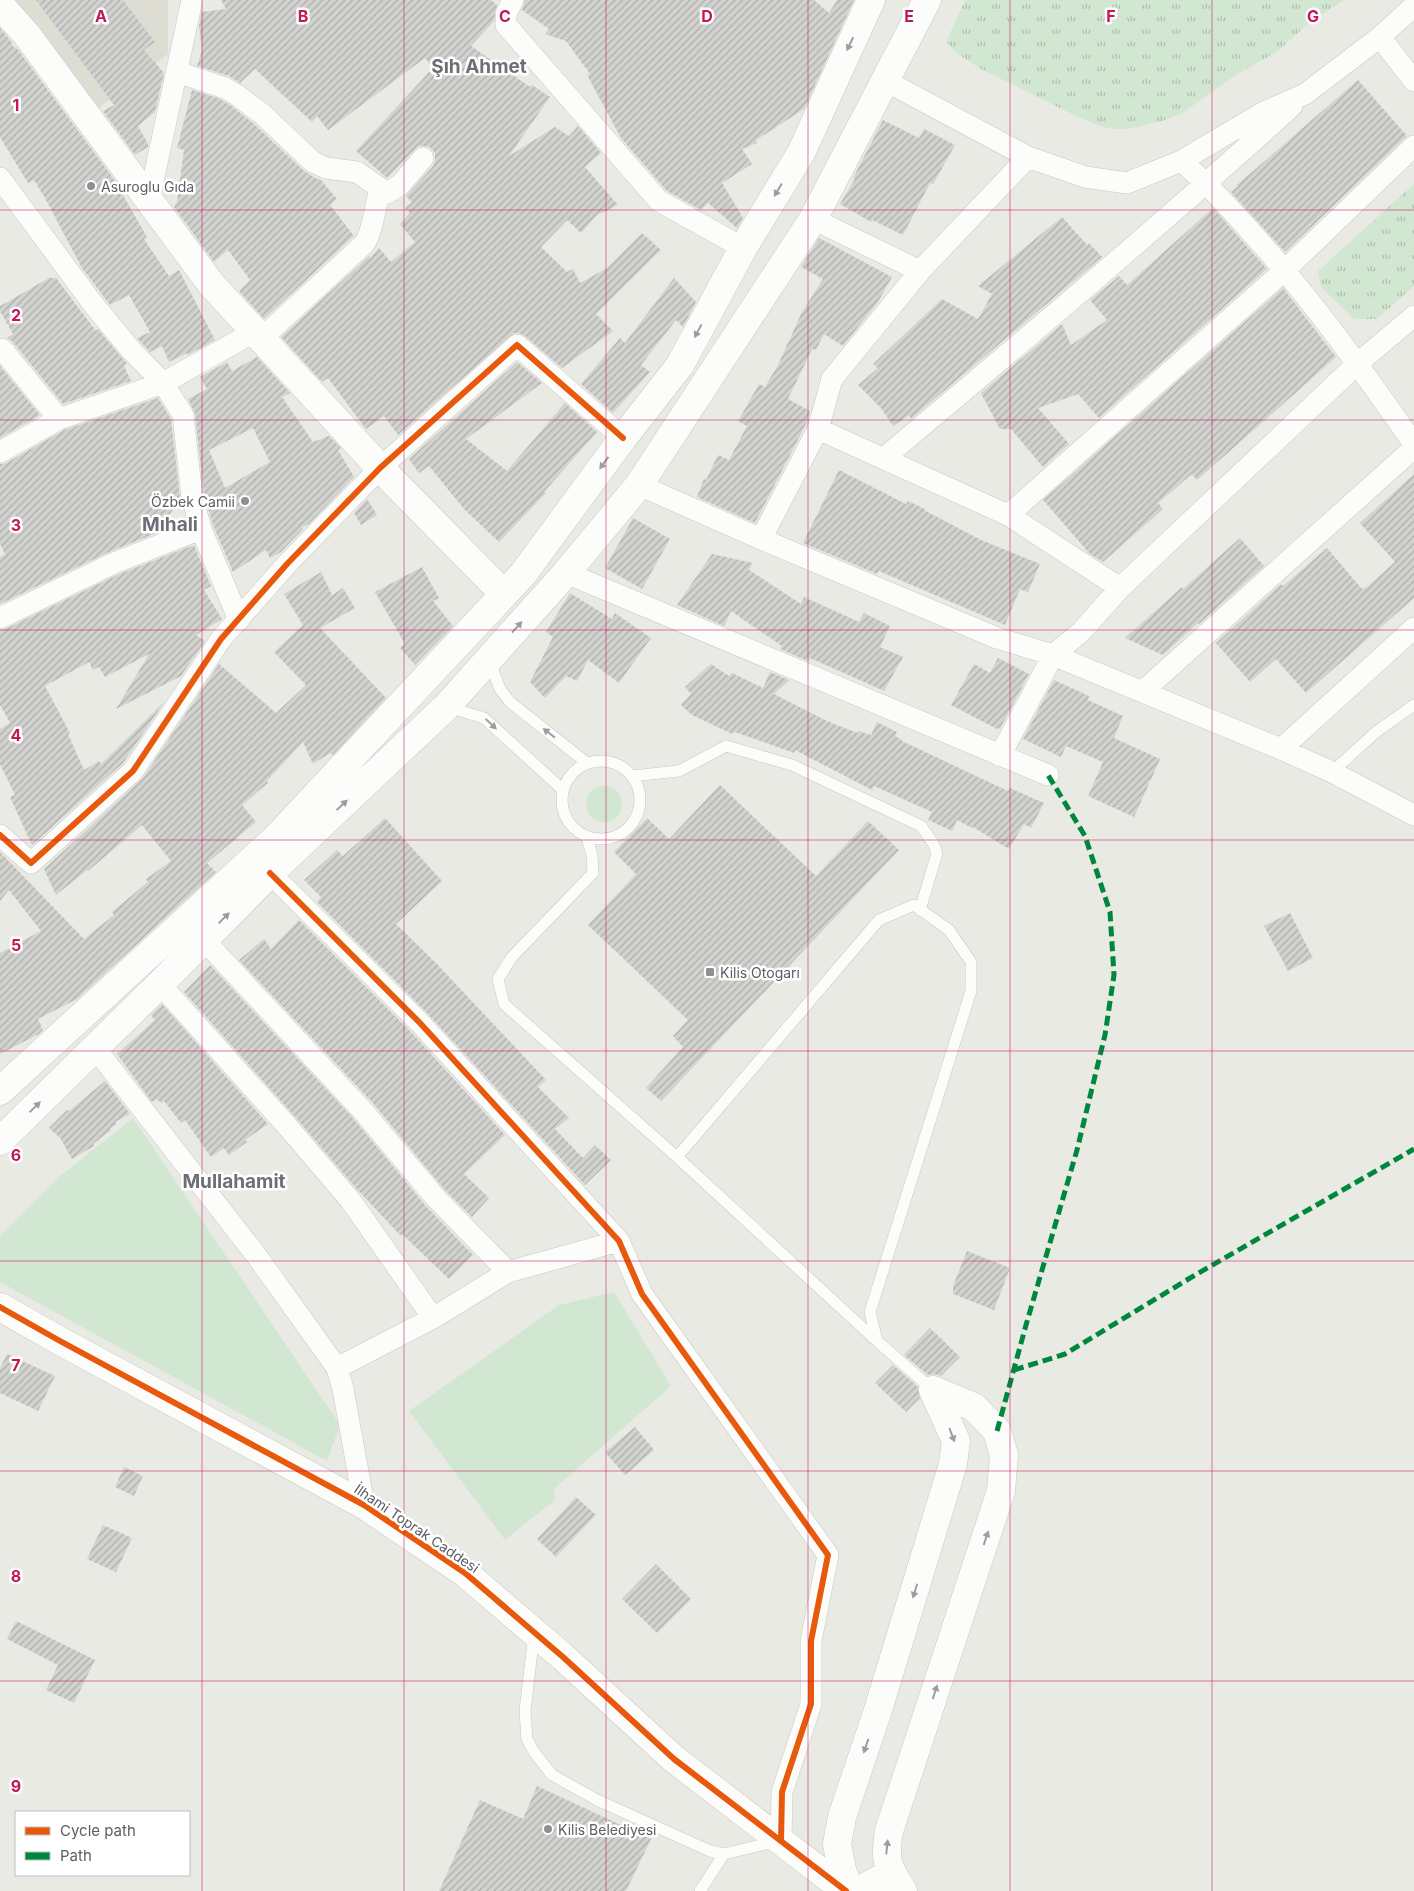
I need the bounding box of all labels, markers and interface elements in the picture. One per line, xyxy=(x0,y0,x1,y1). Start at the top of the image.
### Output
text: A xyxy=(95,6,107,26)
text: B xyxy=(298,6,308,26)
text: C xyxy=(499,6,511,26)
text: D xyxy=(701,6,713,26)
text: E xyxy=(904,6,914,26)
text: F xyxy=(1106,6,1116,26)
text: G xyxy=(1307,6,1319,26)
one-way arrow xyxy=(846,37,854,51)
district label: Şıh Ahmet xyxy=(431,55,527,78)
text: 1 xyxy=(13,95,19,115)
place label: Asuroglu Gıda xyxy=(101,178,194,195)
marker: Asuroglu Gıda xyxy=(85,180,97,192)
one-way arrow xyxy=(774,183,783,196)
text: 2 xyxy=(11,305,21,325)
one-way arrow xyxy=(694,324,702,338)
one-way arrow xyxy=(599,456,610,469)
place label: Özbek Camii xyxy=(151,493,235,510)
marker: Özbek Camii xyxy=(239,495,251,507)
district label: Mıhali xyxy=(142,513,198,536)
text: 3 xyxy=(11,515,21,535)
one-way arrow xyxy=(511,622,523,634)
one-way arrow xyxy=(485,718,497,730)
text: 4 xyxy=(11,725,22,745)
one-way arrow xyxy=(543,727,556,738)
one-way arrow xyxy=(335,799,347,811)
one-way arrow xyxy=(218,912,230,924)
text: 5 xyxy=(11,935,21,955)
place label: Kilis Otogarı xyxy=(720,964,800,981)
marker: Kilis Otogarı xyxy=(704,966,716,978)
one-way arrow xyxy=(29,1101,41,1113)
text: 6 xyxy=(11,1145,21,1165)
district label: Mullahamit xyxy=(182,1170,286,1193)
text: 7 xyxy=(11,1355,21,1375)
one-way arrow xyxy=(949,1427,956,1442)
street label: İlhami Toprak Caddesi xyxy=(351,1480,483,1576)
one-way arrow xyxy=(982,1530,990,1545)
text: 8 xyxy=(11,1566,21,1586)
one-way arrow xyxy=(910,1583,918,1598)
one-way arrow xyxy=(931,1684,939,1699)
one-way arrow xyxy=(862,1738,869,1753)
text: 9 xyxy=(11,1776,21,1796)
legend xyxy=(15,1811,190,1876)
text: Cycle path xyxy=(60,1821,136,1840)
place label: Kilis Belediyesi xyxy=(558,1821,657,1838)
marker: Kilis Belediyesi xyxy=(542,1823,554,1835)
one-way arrow xyxy=(883,1838,891,1854)
text: Path xyxy=(60,1846,92,1865)

